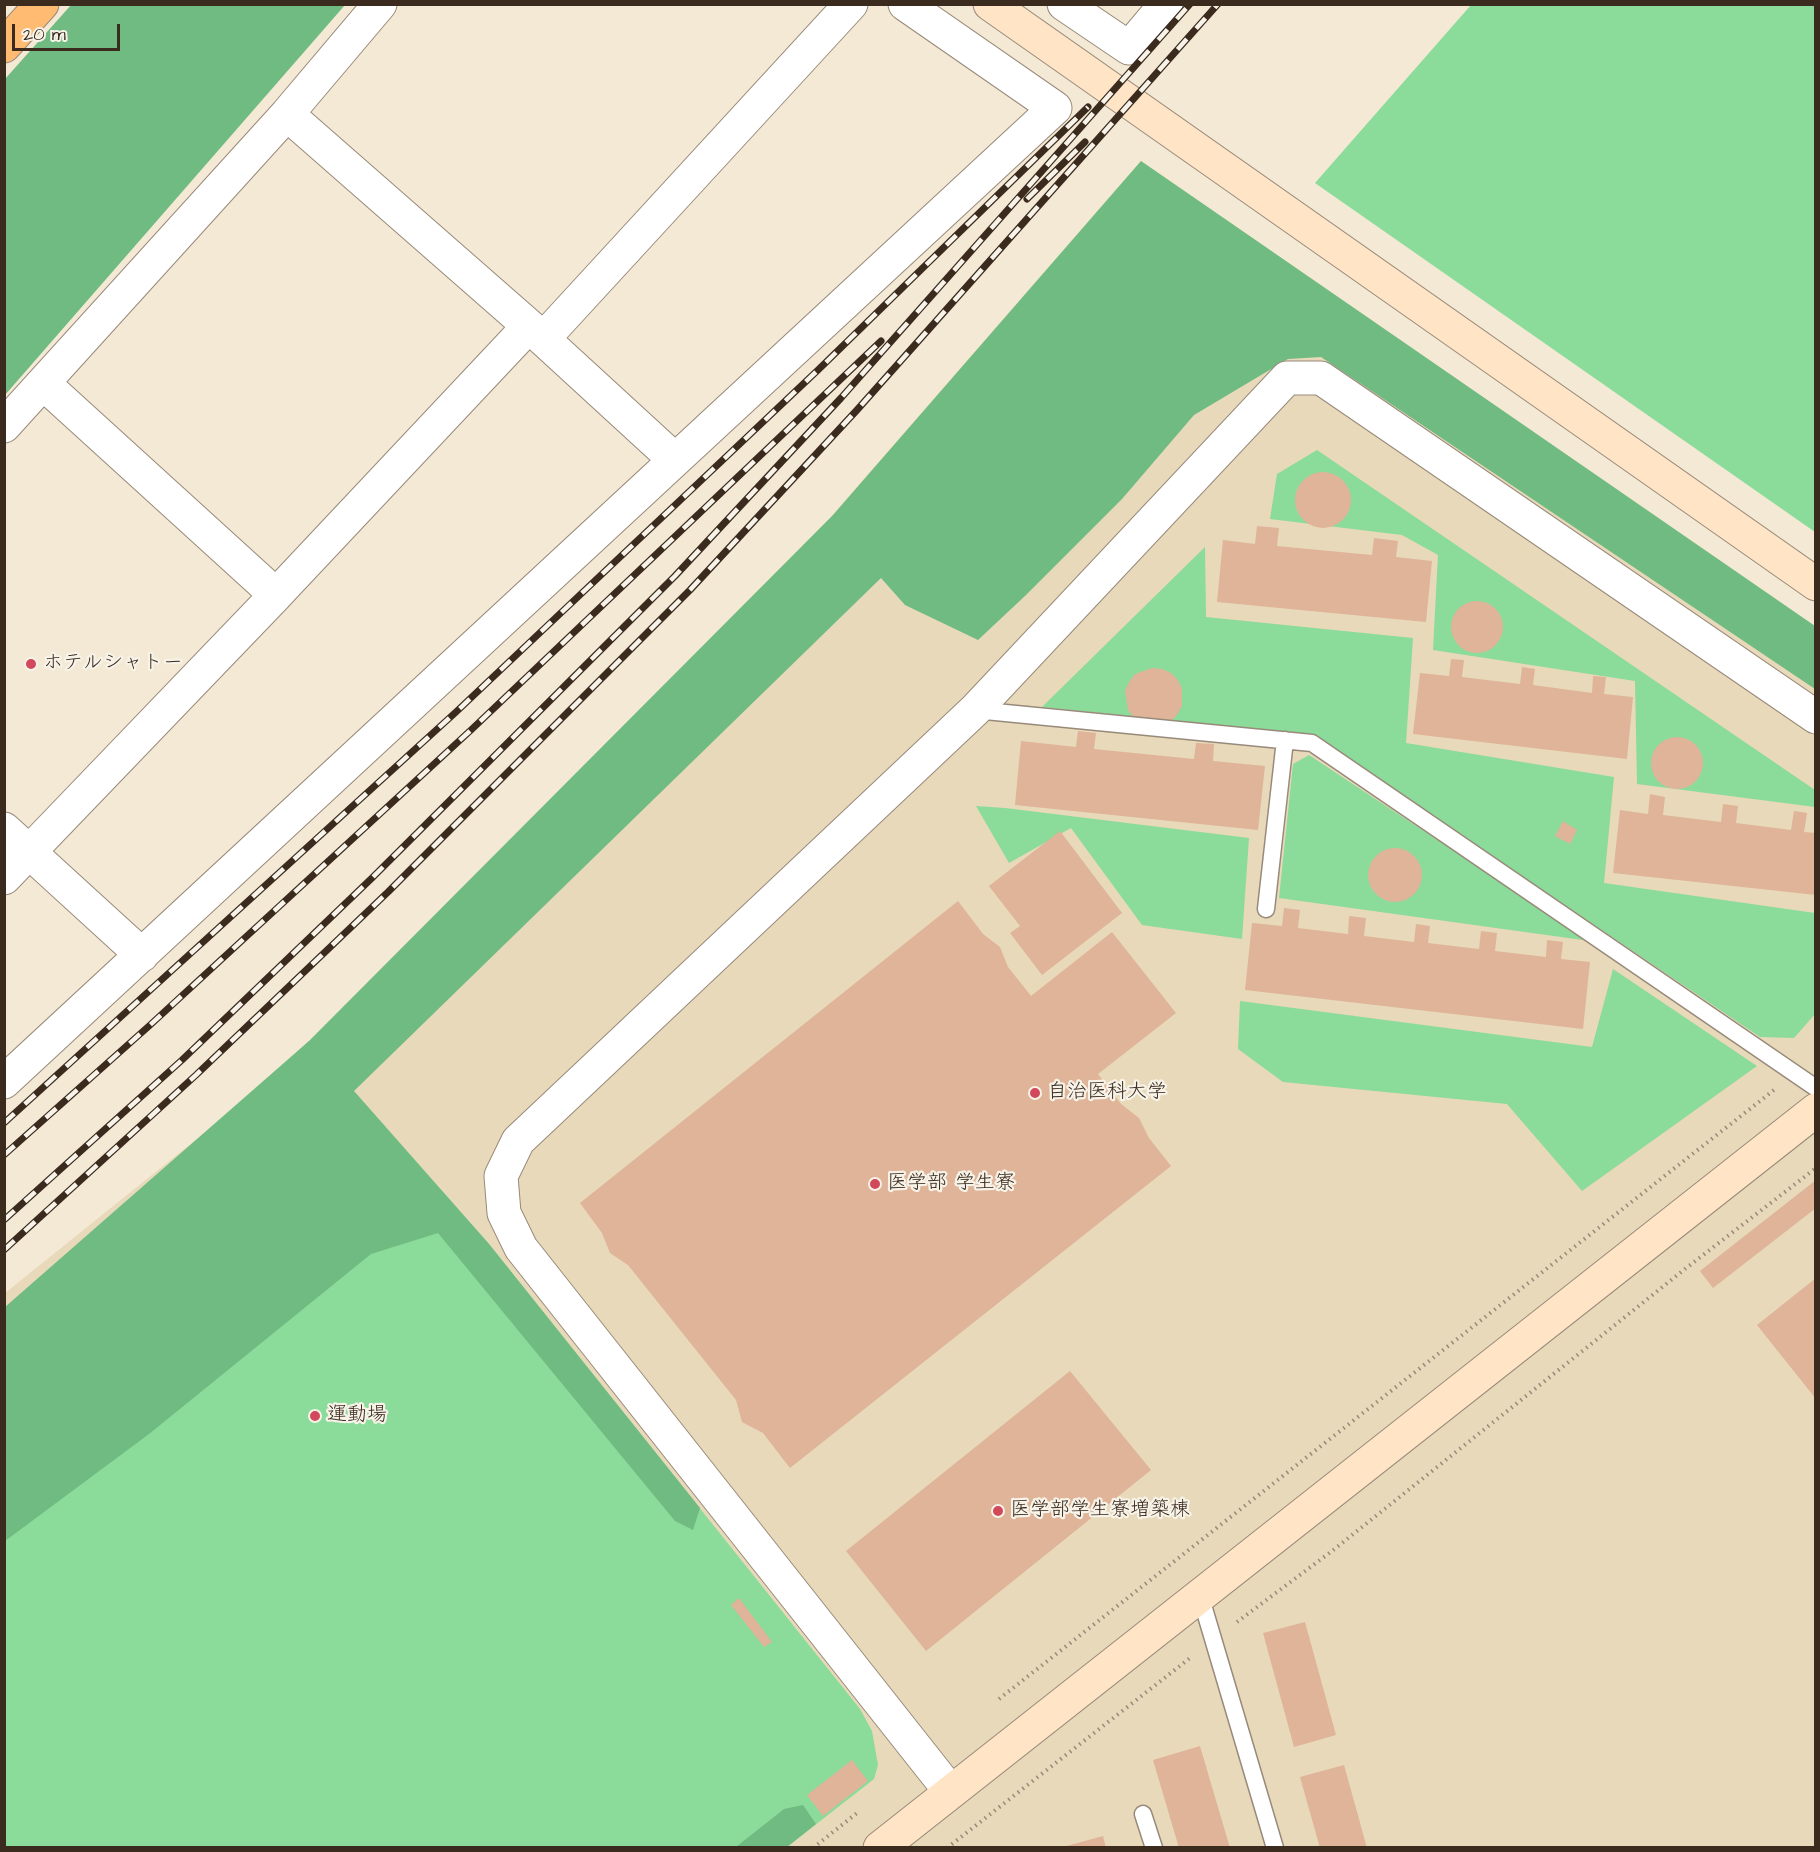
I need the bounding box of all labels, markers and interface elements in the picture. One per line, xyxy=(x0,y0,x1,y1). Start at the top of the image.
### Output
scale bar xyxy=(15,12,123,50)
text: 20 m xyxy=(23,22,66,47)
place label: ホテルシャトー xyxy=(43,652,183,676)
marker: ホテルシャトー xyxy=(24,657,38,671)
place label: 自治医科大学 xyxy=(1047,1081,1167,1105)
marker: 自治医科大学 xyxy=(1028,1086,1042,1100)
place label: 医学部 学生寮 xyxy=(887,1172,1015,1196)
marker: 医学部 学生寮 xyxy=(868,1177,882,1191)
place label: 運動場 xyxy=(327,1404,387,1428)
marker: 運動場 xyxy=(308,1409,322,1423)
place label: 医学部学生寮増築棟 xyxy=(1010,1499,1190,1523)
marker: 医学部学生寮増築棟 xyxy=(991,1504,1005,1518)

